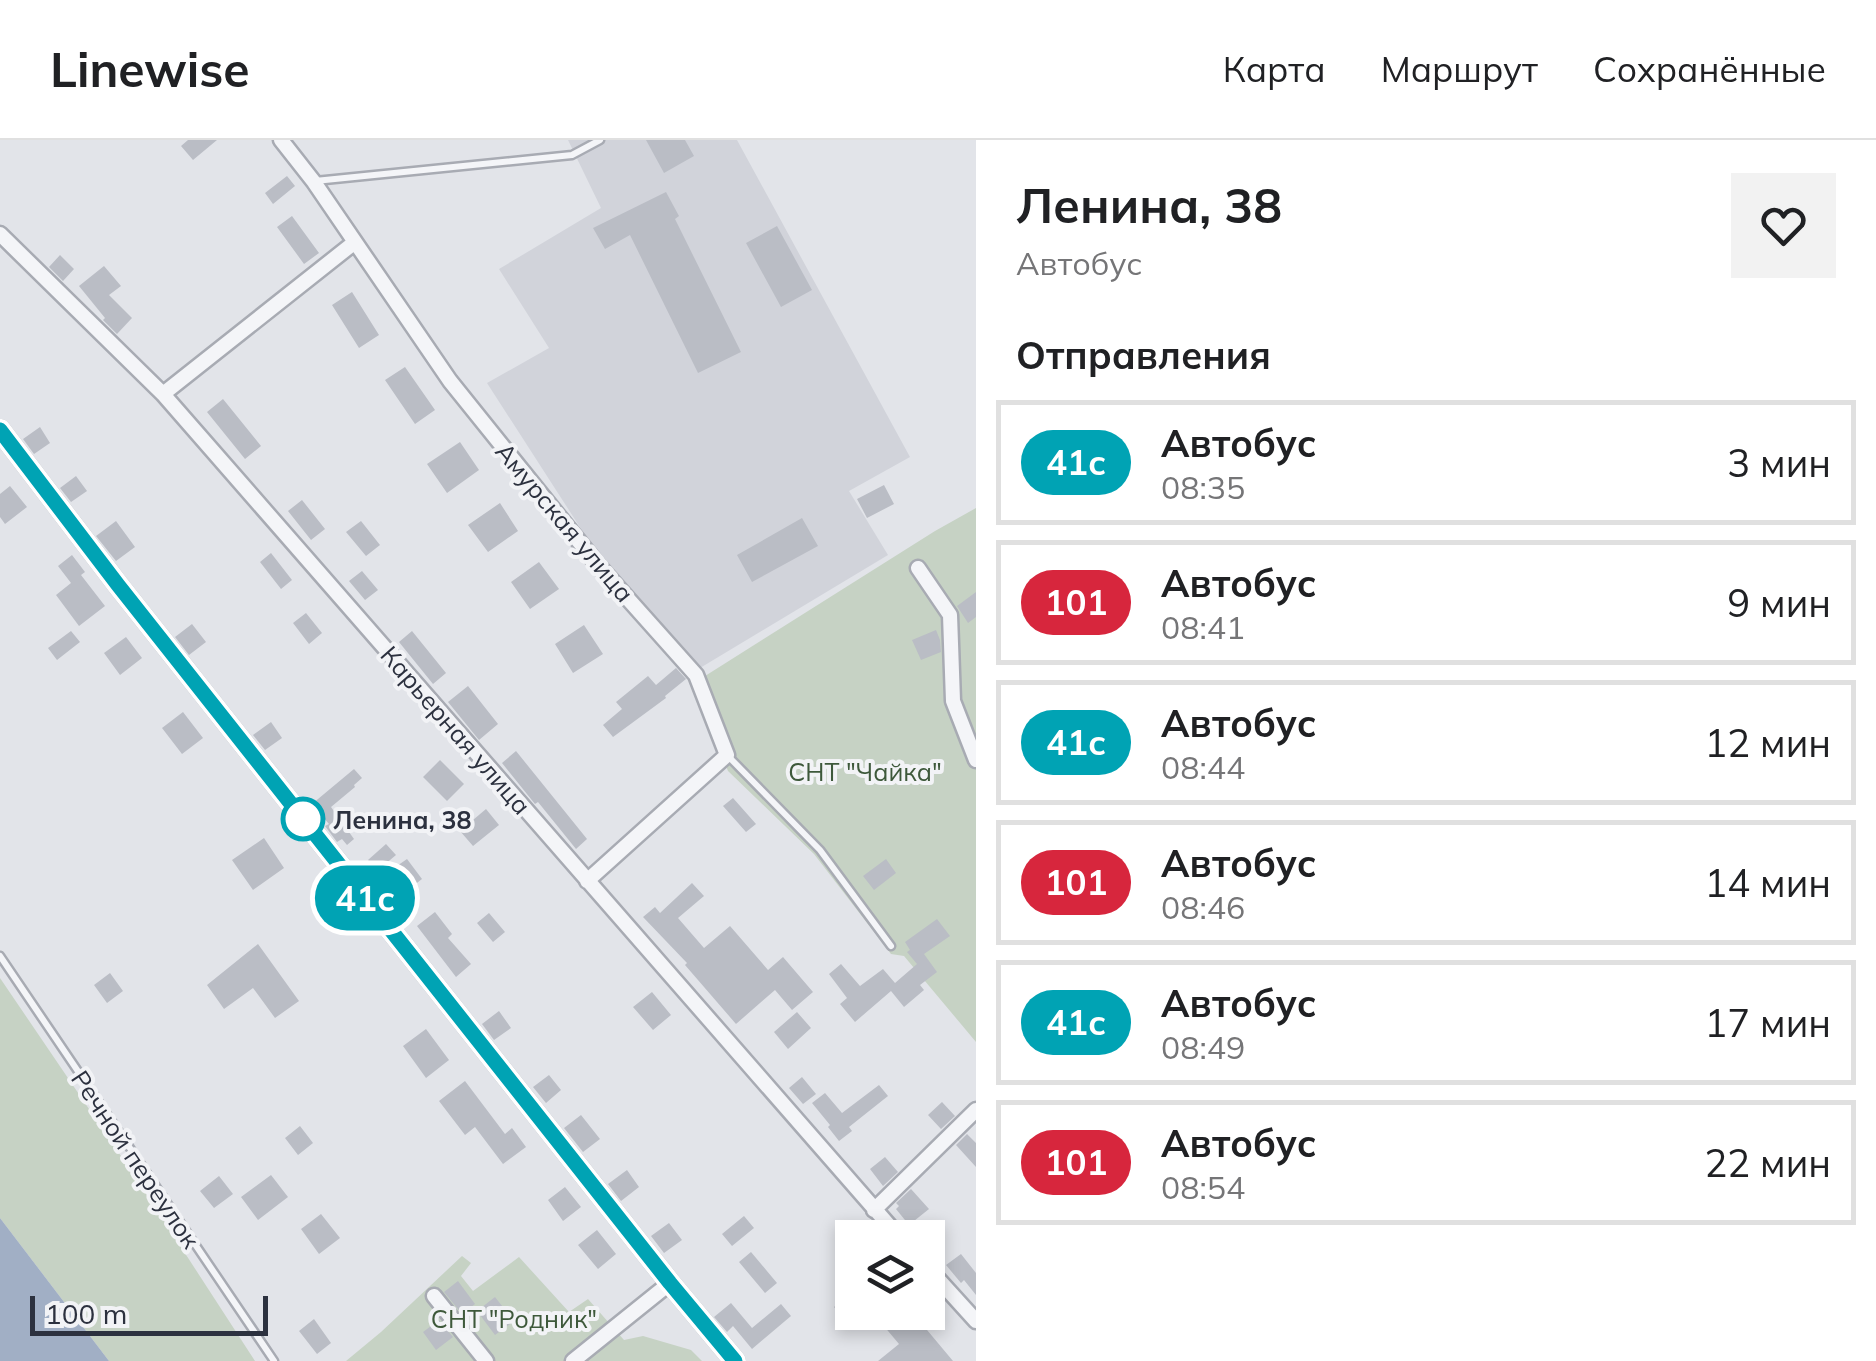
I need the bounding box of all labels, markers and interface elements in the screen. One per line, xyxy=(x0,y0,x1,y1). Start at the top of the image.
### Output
text: Linewise xyxy=(50,39,250,99)
text: Карта xyxy=(1223,47,1326,91)
text: Маршрут xyxy=(1381,47,1538,91)
text: Сохранённые xyxy=(1593,47,1826,91)
button: heart xyxy=(1731,173,1836,278)
text: Ленина, 38 xyxy=(1016,175,1282,235)
text: Автобус xyxy=(1016,243,1142,283)
text: Отправления xyxy=(1016,331,1271,379)
text: Автобус xyxy=(1161,419,1316,467)
street label: Амурская улица xyxy=(489,436,641,608)
text: 3 мин xyxy=(1727,439,1831,487)
text: 41с xyxy=(1046,440,1106,484)
text: 08:35 xyxy=(1161,467,1245,507)
text: Автобус xyxy=(1161,559,1316,607)
text: 9 мин xyxy=(1727,579,1831,627)
text: 101 xyxy=(1044,580,1108,624)
text: 08:41 xyxy=(1161,607,1245,647)
street label: Карьерная улица xyxy=(374,639,538,821)
text: Автобус xyxy=(1161,699,1316,747)
text: 12 мин xyxy=(1705,719,1831,767)
text: 41с xyxy=(1046,720,1106,764)
text: 08:44 xyxy=(1161,747,1245,787)
park label: СНТ "Чайка" xyxy=(788,756,942,787)
marker: Ленина, 38 xyxy=(282,798,324,840)
place label: Ленина, 38 xyxy=(333,804,472,835)
text: Автобус xyxy=(1161,839,1316,887)
text: 14 мин xyxy=(1705,859,1831,907)
text: 101 xyxy=(1044,860,1108,904)
line badge: 41с xyxy=(308,866,422,930)
text: 41с xyxy=(335,876,395,920)
text: 08:46 xyxy=(1161,887,1245,927)
text: Автобус xyxy=(1161,979,1316,1027)
text: 17 мин xyxy=(1705,999,1831,1047)
text: 41с xyxy=(1046,1000,1106,1044)
text: 08:49 xyxy=(1161,1027,1245,1067)
street label: Речной переулок xyxy=(65,1064,207,1254)
text: Автобус xyxy=(1161,1119,1316,1167)
text: 22 мин xyxy=(1705,1139,1831,1187)
text: 101 xyxy=(1044,1140,1108,1184)
text: 08:54 xyxy=(1161,1167,1245,1207)
map controls xyxy=(835,1220,945,1330)
button: layers xyxy=(835,1220,945,1330)
scale bar xyxy=(30,1291,268,1336)
text: 100 m xyxy=(45,1296,127,1331)
park label: СНТ "Родник" xyxy=(431,1303,597,1334)

